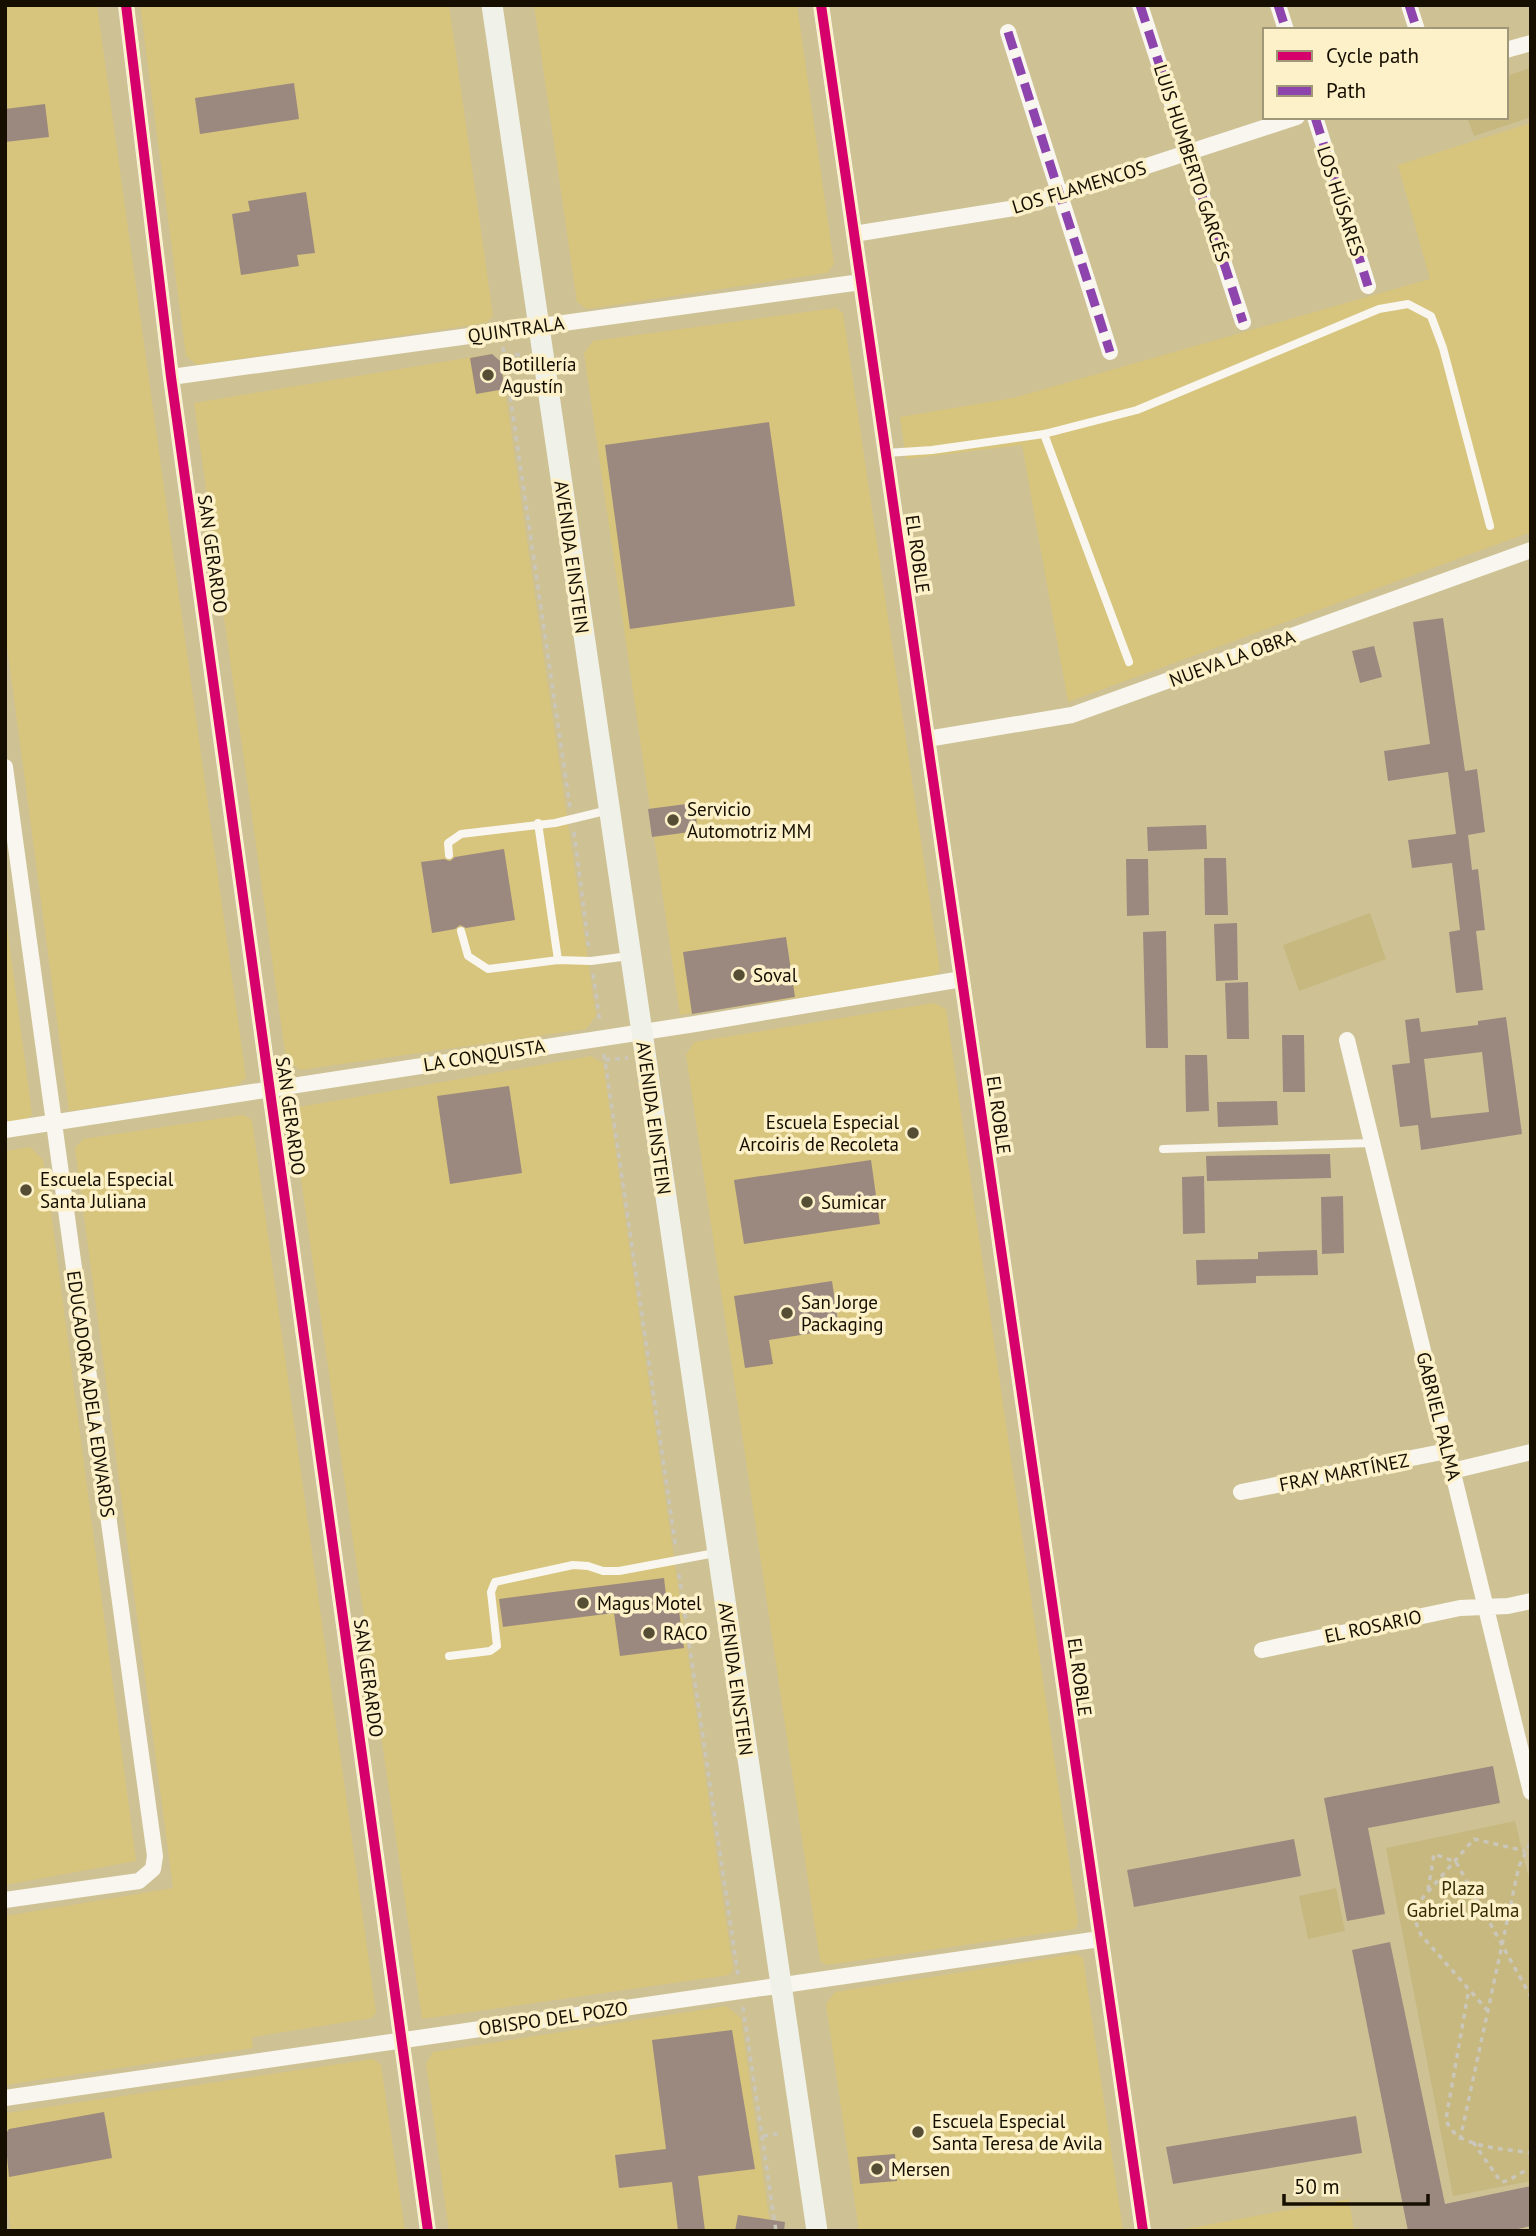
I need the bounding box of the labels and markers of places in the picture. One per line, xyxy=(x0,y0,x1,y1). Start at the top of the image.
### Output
place label: Botillería Agustín xyxy=(502,352,577,398)
marker: Botillería Agustín xyxy=(480,367,496,383)
place label: Servicio Automotriz MM xyxy=(687,797,811,843)
marker: Servicio Automotriz MM xyxy=(665,812,681,828)
place label: Soval xyxy=(753,963,798,987)
marker: Soval xyxy=(731,967,747,983)
place label: Escuela Especial Arcoiris de Recoleta xyxy=(739,1110,899,1156)
marker: Escuela Especial Arcoiris de Recoleta xyxy=(905,1125,921,1141)
place label: Escuela Especial Santa Juliana xyxy=(40,1167,174,1213)
marker: Escuela Especial Santa Juliana xyxy=(18,1182,34,1198)
place label: Sumicar xyxy=(821,1190,887,1214)
marker: Sumicar xyxy=(799,1194,815,1210)
place label: San Jorge Packaging xyxy=(801,1290,883,1336)
marker: San Jorge Packaging xyxy=(779,1305,795,1321)
place label: Magus Motel xyxy=(597,1591,702,1615)
marker: Magus Motel xyxy=(575,1595,591,1611)
place label: RACO xyxy=(663,1621,708,1645)
marker: RACO xyxy=(641,1625,657,1641)
place label: Escuela Especial Santa Teresa de Avila xyxy=(932,2109,1103,2155)
marker: Escuela Especial Santa Teresa de Avila xyxy=(910,2124,926,2140)
place label: Mersen xyxy=(891,2157,950,2181)
marker: Mersen xyxy=(869,2161,885,2177)

